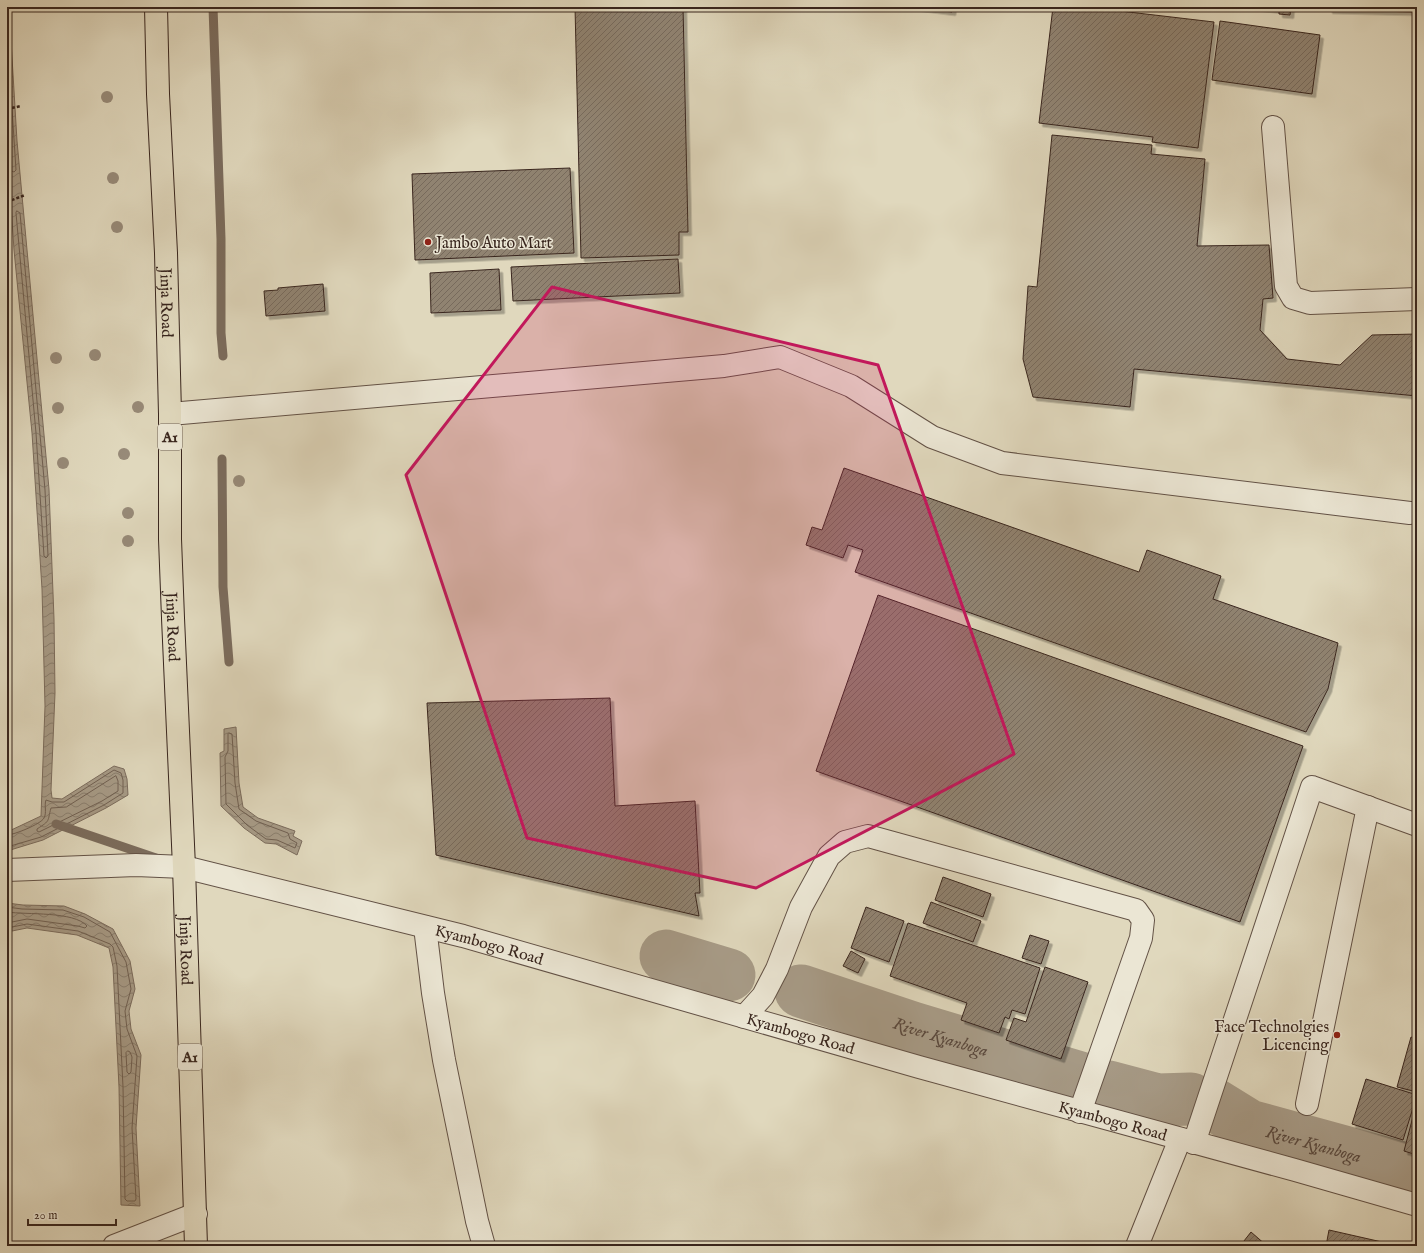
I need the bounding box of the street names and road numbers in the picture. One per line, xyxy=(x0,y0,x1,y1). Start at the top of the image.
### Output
street label: Jinja Road xyxy=(154,266,176,338)
road number: A1 xyxy=(158,424,182,450)
street label: Jinja Road xyxy=(160,590,183,662)
street label: Jinja Road xyxy=(173,913,196,986)
street label: Kyambogo Road xyxy=(433,921,546,971)
street label: Kyambogo Road xyxy=(744,1010,857,1060)
road number: A1 xyxy=(178,1044,202,1070)
street label: Kyambogo Road xyxy=(1056,1098,1169,1147)

